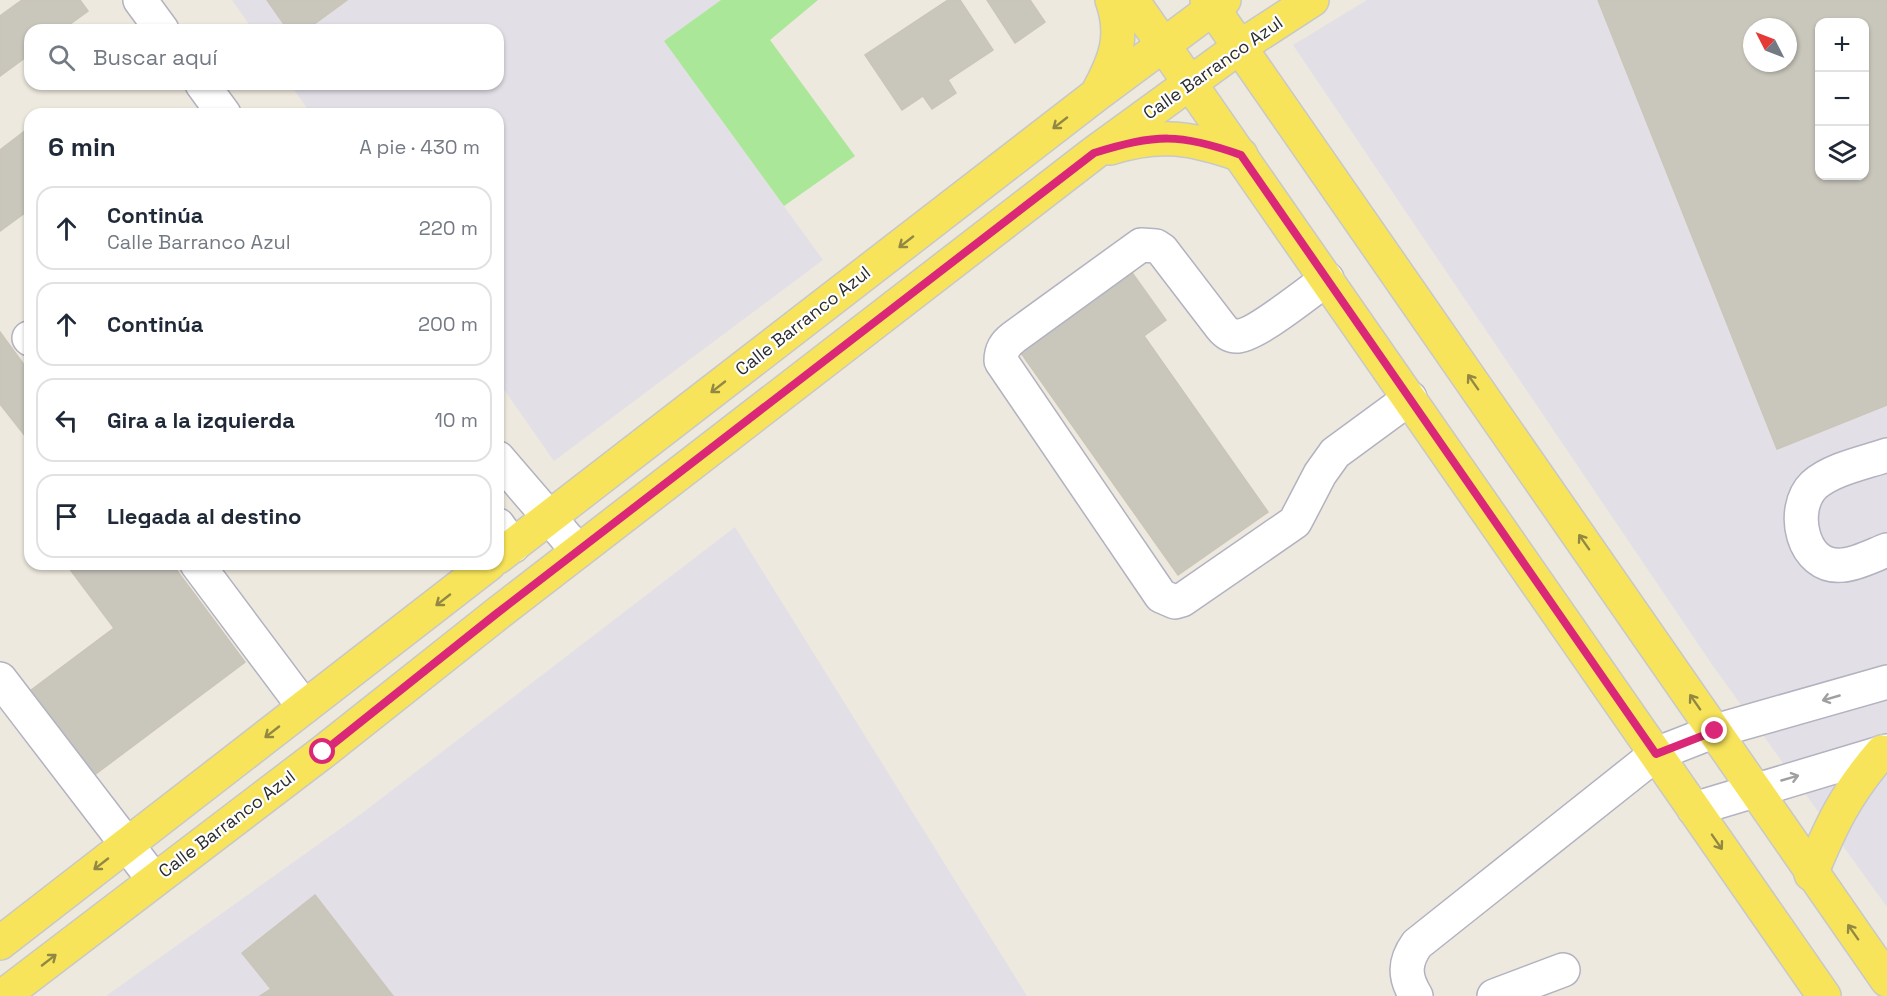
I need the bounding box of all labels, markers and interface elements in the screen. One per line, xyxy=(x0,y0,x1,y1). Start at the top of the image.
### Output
street label: Calle Barranco Azul xyxy=(1138,11,1287,124)
north arrow xyxy=(1743,18,1797,72)
map controls xyxy=(1815,18,1869,180)
button: + xyxy=(1815,18,1869,72)
search box xyxy=(24,24,504,90)
icon: search xyxy=(45,41,78,74)
text: Buscar aquí xyxy=(93,43,218,71)
button: − xyxy=(1815,72,1869,126)
one-way arrow xyxy=(1052,116,1068,129)
button: layers xyxy=(1815,126,1869,180)
text: 6 min xyxy=(48,130,116,164)
text: A pie · 430 m xyxy=(359,134,480,160)
text: Continúa xyxy=(107,201,203,229)
icon: ahead xyxy=(50,212,83,245)
text: 220 m xyxy=(419,215,478,241)
text: Calle Barranco Azul xyxy=(107,229,291,255)
one-way arrow xyxy=(898,236,914,249)
street label: Calle Barranco Azul xyxy=(730,261,875,381)
icon: ahead xyxy=(50,308,83,341)
text: Continúa xyxy=(107,310,203,338)
text: 200 m xyxy=(418,311,478,337)
one-way arrow xyxy=(1467,374,1479,390)
one-way arrow xyxy=(710,381,726,394)
icon: left xyxy=(50,404,83,437)
text: Gira a la izquierda xyxy=(107,406,295,434)
text: 10 m xyxy=(434,407,478,433)
icon: arrive xyxy=(50,500,83,533)
text: Llegada al destino xyxy=(107,502,301,530)
one-way arrow xyxy=(1578,534,1590,551)
one-way arrow xyxy=(435,593,451,606)
one-way arrow xyxy=(1822,693,1841,704)
one-way arrow xyxy=(1689,695,1701,711)
route end xyxy=(1701,717,1727,743)
one-way arrow xyxy=(264,725,280,738)
route start xyxy=(309,738,335,764)
street label: Calle Barranco Azul xyxy=(154,765,300,883)
one-way arrow xyxy=(1780,772,1799,783)
one-way arrow xyxy=(1711,833,1723,849)
one-way arrow xyxy=(94,858,110,871)
one-way arrow xyxy=(1847,925,1859,941)
one-way arrow xyxy=(41,954,57,967)

